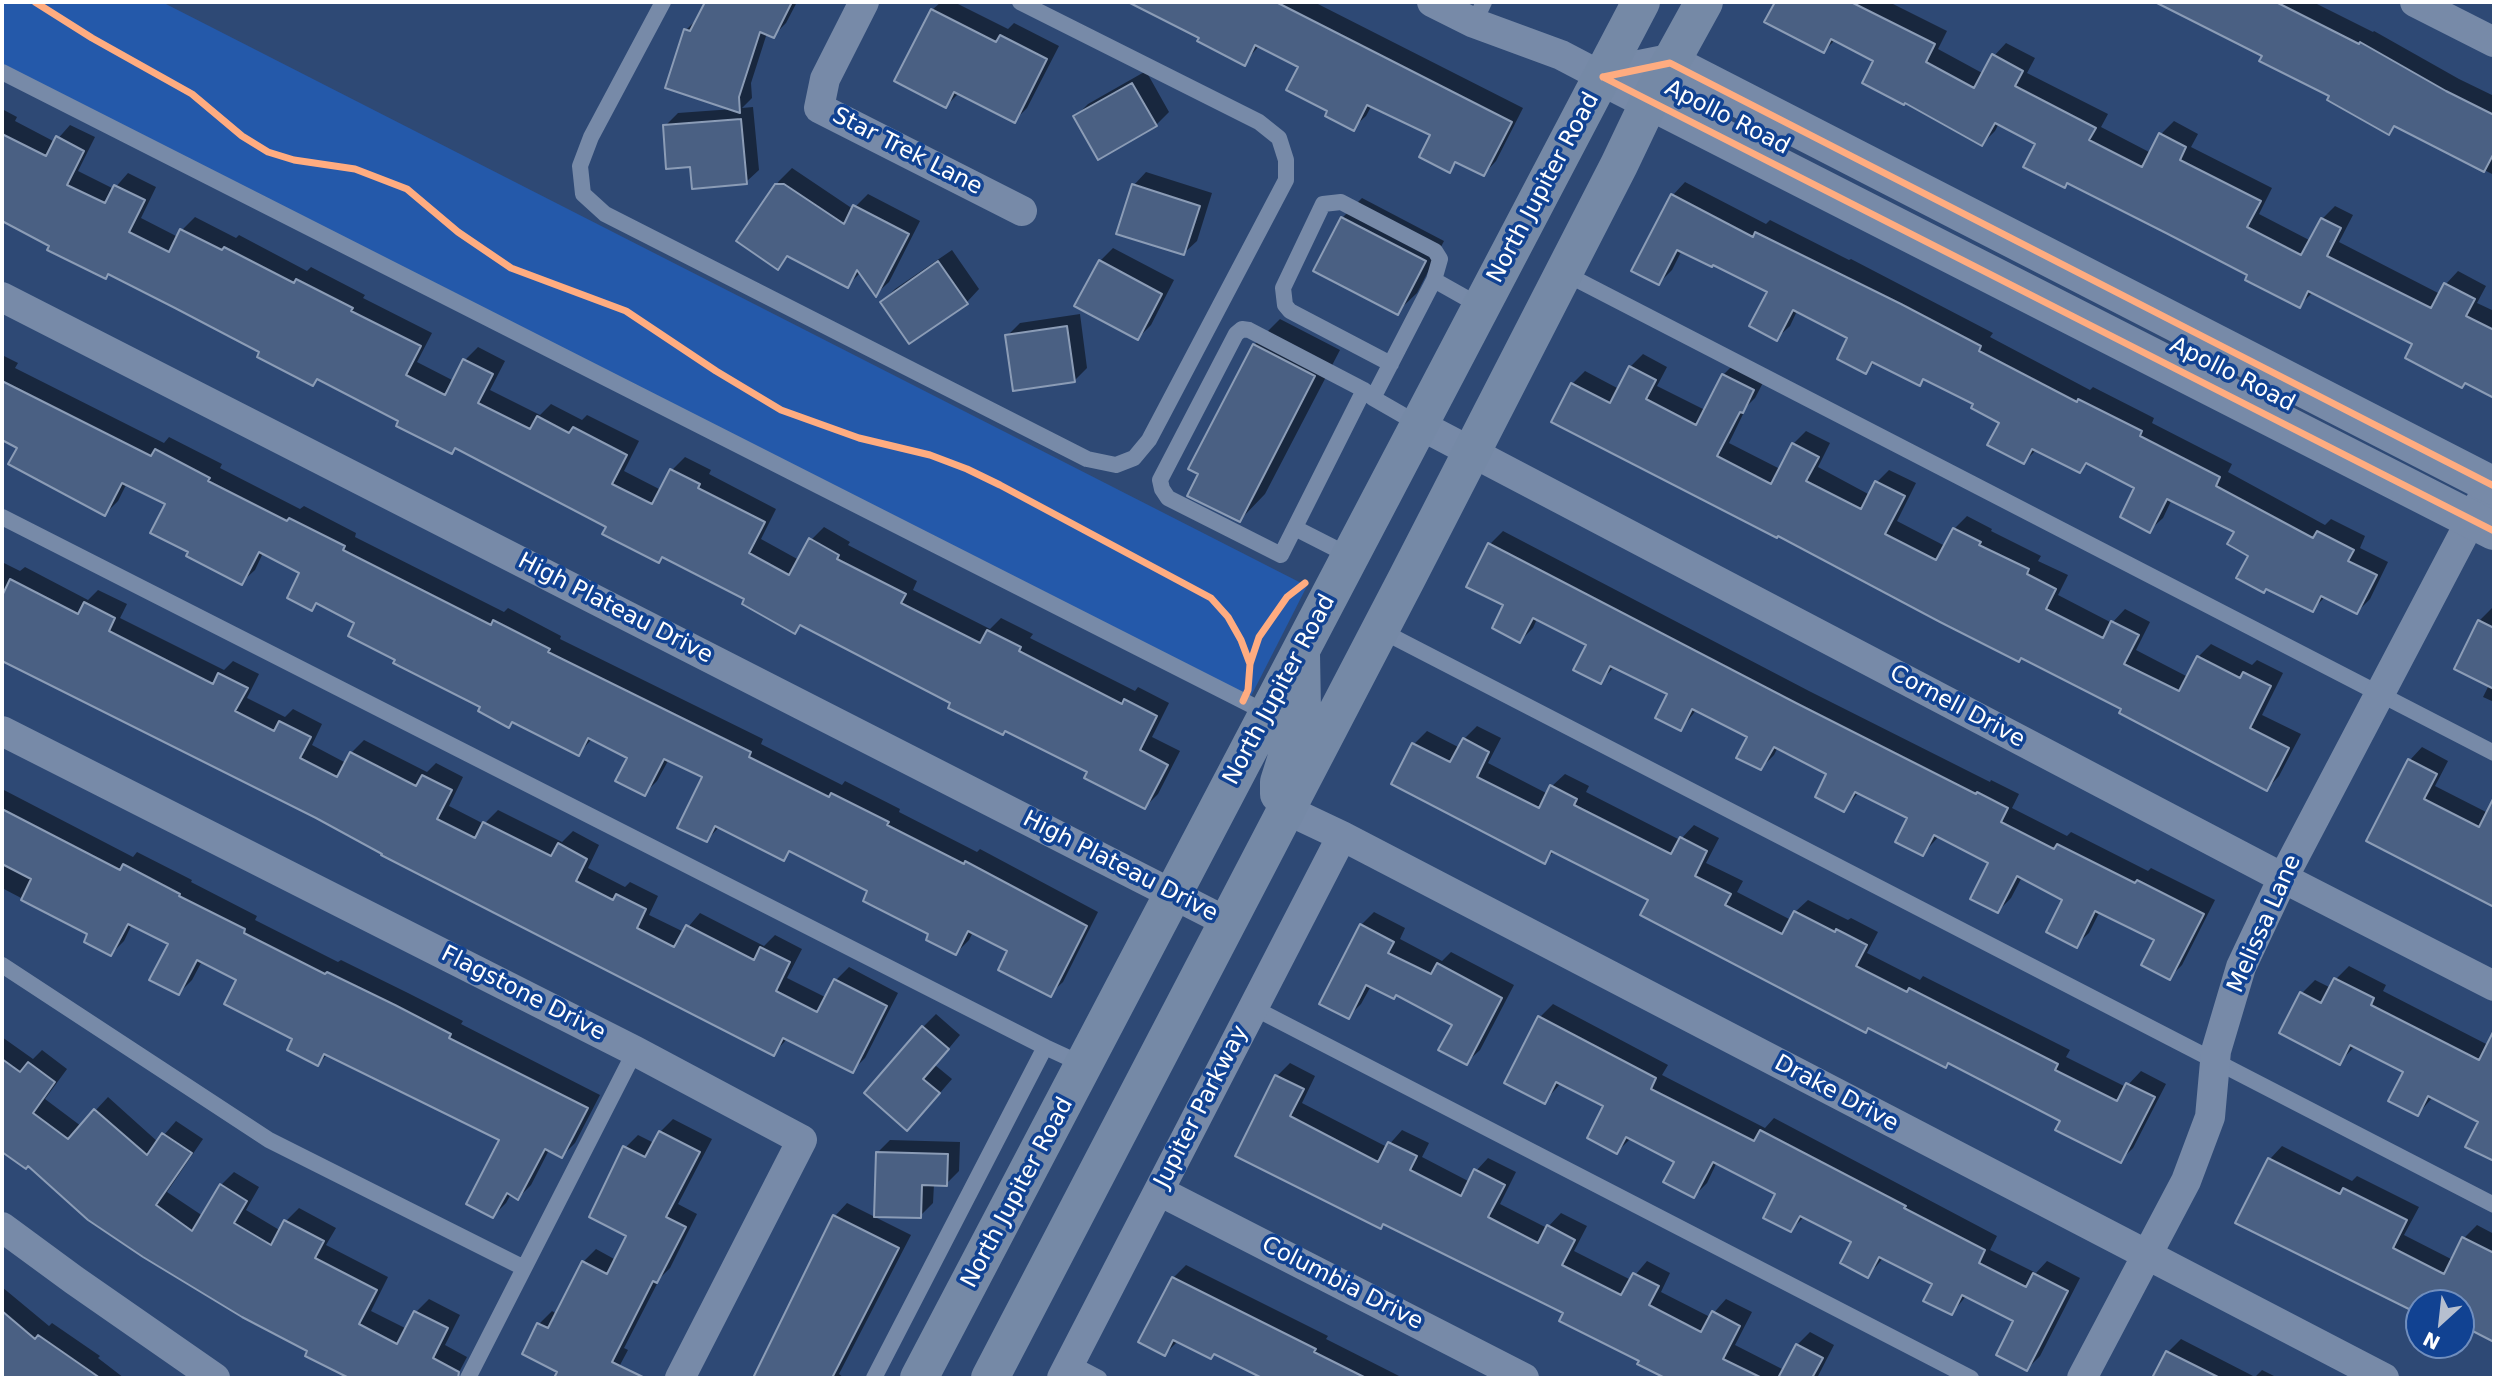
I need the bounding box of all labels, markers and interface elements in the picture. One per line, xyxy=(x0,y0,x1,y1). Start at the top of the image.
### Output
street label: Apollo Road xyxy=(1660,75,1794,161)
street label: North Jupiter Road xyxy=(1482,88,1606,288)
street label: Star Trek Lane xyxy=(827,102,987,202)
street label: Apollo Road xyxy=(2165,332,2299,418)
street label: High Plateau Drive xyxy=(513,548,717,670)
street label: North Jupiter Road xyxy=(1218,590,1342,790)
street label: Cornell Drive xyxy=(1885,660,2029,754)
street label: High Plateau Drive xyxy=(1018,806,1222,928)
street label: Melissa Lane xyxy=(2222,851,2308,997)
street label: Flagstone Drive xyxy=(436,941,610,1047)
street label: Jupiter Parkway xyxy=(1149,1021,1255,1193)
street label: Drake Drive xyxy=(1769,1050,1903,1138)
street label: North Jupiter Road xyxy=(956,1093,1080,1293)
street label: Columbia Drive xyxy=(1257,1231,1427,1337)
north arrow xyxy=(2405,1289,2475,1359)
text: N xyxy=(2419,1328,2443,1354)

